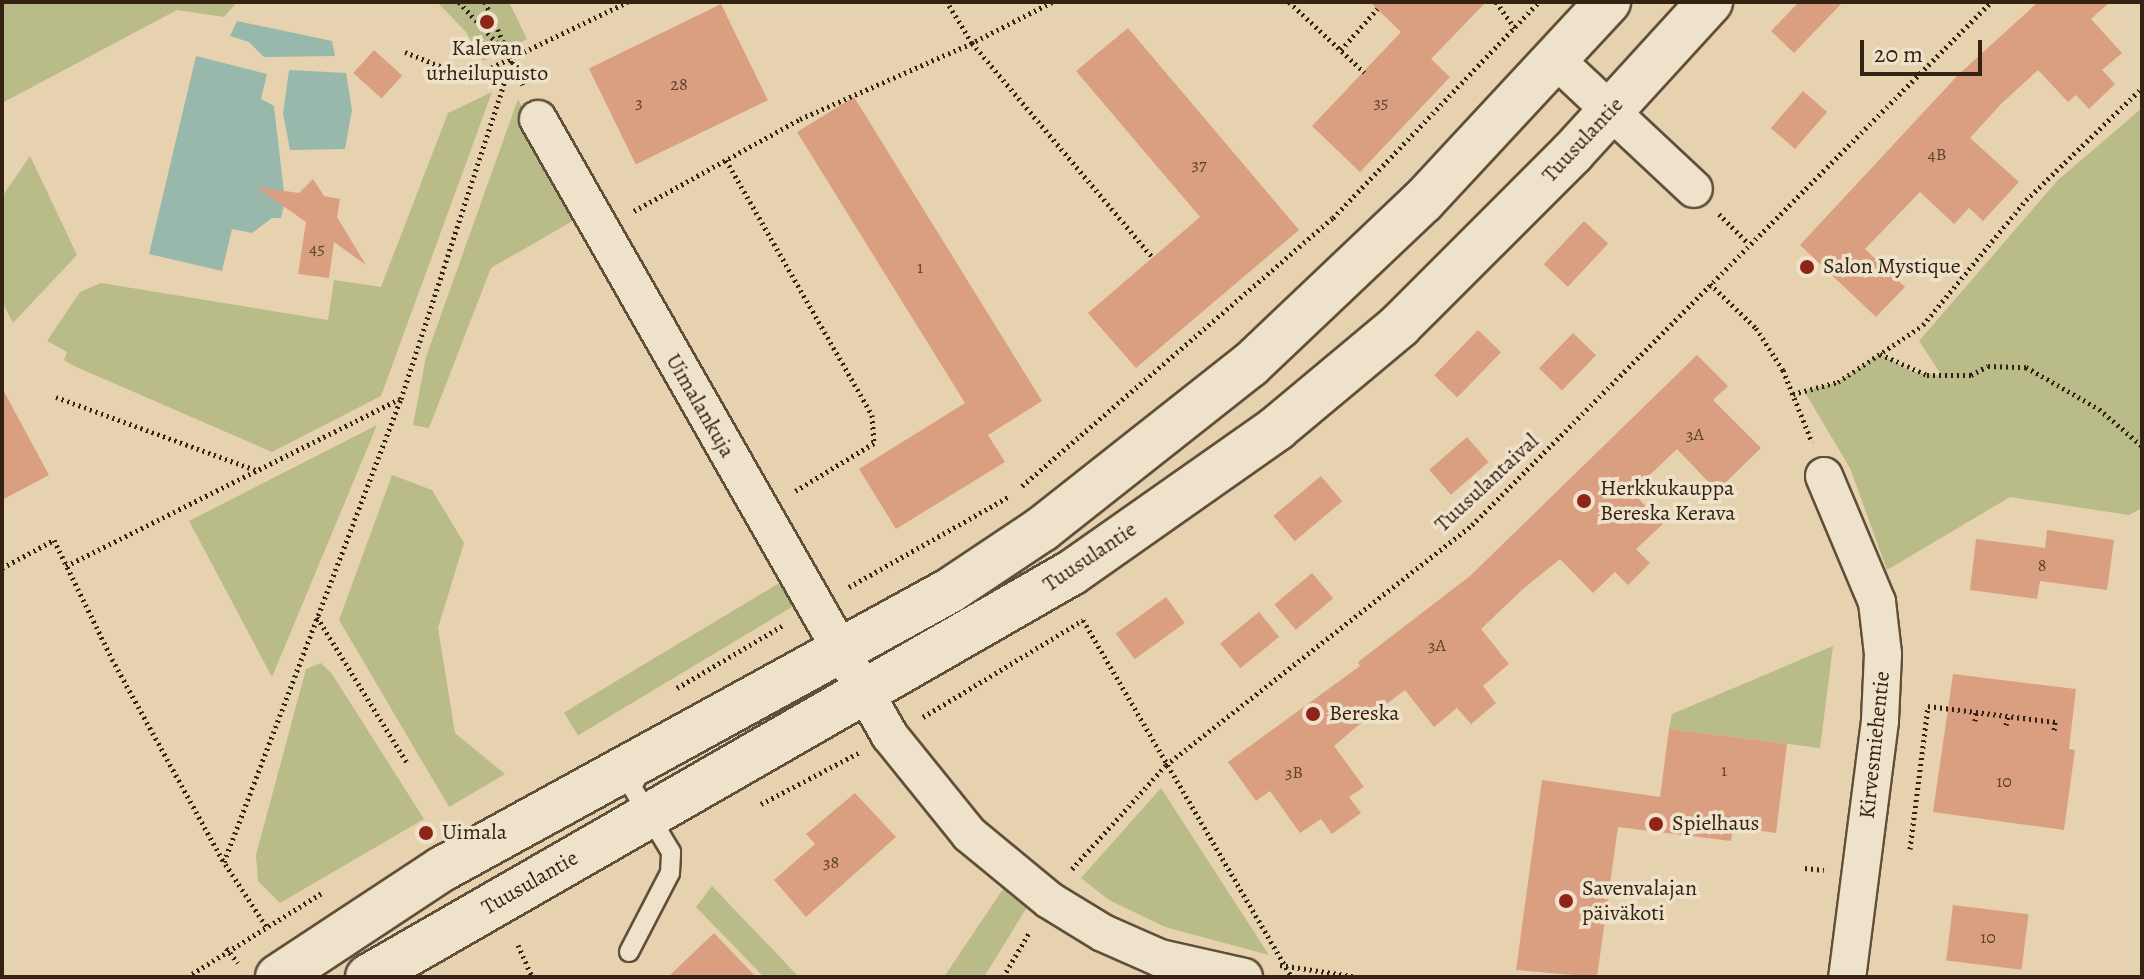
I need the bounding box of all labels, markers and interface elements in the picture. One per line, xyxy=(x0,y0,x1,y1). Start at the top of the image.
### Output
marker: Kalevan urheilupuisto xyxy=(478,13,496,31)
scale bar xyxy=(1864,24,1986,74)
place label: Kalevan urheilupuisto xyxy=(426,35,548,86)
text: 20 m xyxy=(1874,38,1923,70)
house number: 28 xyxy=(670,73,688,95)
house number: 3 xyxy=(635,91,643,113)
house number: 35 xyxy=(1373,91,1389,113)
street label: Tuusulantie xyxy=(1537,92,1629,188)
house number: 4B xyxy=(1928,143,1946,165)
house number: 37 xyxy=(1191,153,1207,175)
house number: 45 xyxy=(309,237,325,259)
place label: Salon Mystique xyxy=(1823,254,1961,280)
house number: 1 xyxy=(917,256,923,278)
marker: Salon Mystique xyxy=(1798,258,1816,276)
street label: Uimalankuja xyxy=(660,349,740,463)
house number: 3A xyxy=(1686,423,1704,445)
street label: Tuusulantaival xyxy=(1430,428,1544,538)
place label: Herkkukauppa Bereska Kerava xyxy=(1600,475,1736,526)
marker: Herkkukauppa Bereska Kerava xyxy=(1575,492,1593,510)
street label: Tuusulantie xyxy=(1038,516,1142,598)
house number: 8 xyxy=(2038,554,2046,576)
house number: 3A xyxy=(1428,634,1446,656)
street label: Kirvesmiehentie xyxy=(1854,670,1896,820)
place label: Bereska xyxy=(1329,701,1399,727)
marker: Bereska xyxy=(1304,705,1322,723)
house number: 1 xyxy=(1721,759,1727,781)
house number: 3B xyxy=(1285,761,1303,783)
house number: 10 xyxy=(1996,770,2012,792)
place label: Spielhaus xyxy=(1672,811,1759,837)
marker: Spielhaus xyxy=(1647,815,1665,833)
place label: Uimala xyxy=(442,820,507,846)
marker: Uimala xyxy=(417,824,435,842)
street label: Tuusulantie xyxy=(477,845,583,921)
house number: 38 xyxy=(823,851,839,873)
place label: Savenvalajan päiväkoti xyxy=(1582,875,1697,926)
marker: Savenvalajan päiväkoti xyxy=(1557,892,1575,910)
house number: 10 xyxy=(1980,926,1996,948)

